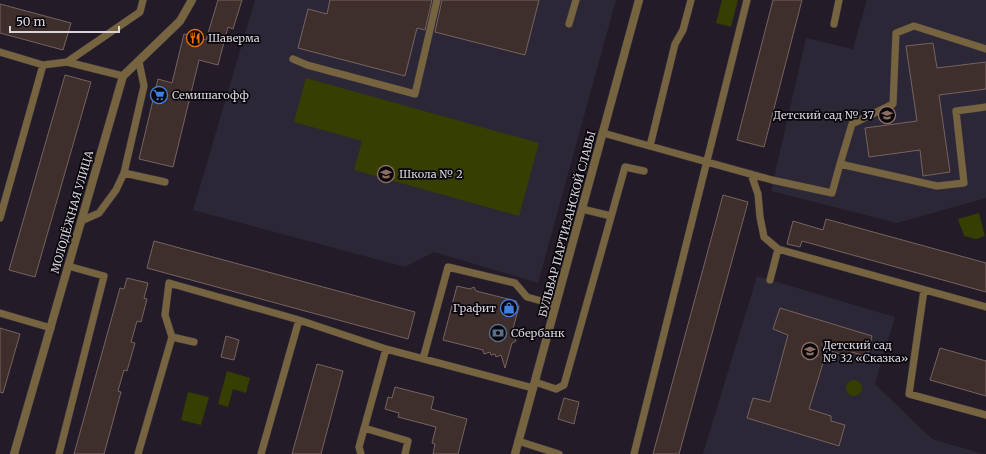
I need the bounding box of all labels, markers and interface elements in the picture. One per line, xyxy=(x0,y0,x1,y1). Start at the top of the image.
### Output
scale bar xyxy=(10,8,119,34)
text: 50 m xyxy=(16,14,45,29)
restaurant icon: Шаверма xyxy=(185,28,205,48)
place label: Шаверма xyxy=(208,31,260,45)
supermarket icon: Семишагофф xyxy=(149,85,169,105)
place label: Семишагофф xyxy=(172,88,249,102)
school or university icon: Детский сад № 37 xyxy=(877,105,897,125)
place label: Детский сад № 37 xyxy=(773,108,874,122)
street label: БУЛЬВАР ПАРТИЗАНСКОЙ СЛАВЫ xyxy=(535,129,599,319)
street label: МОЛОДЁЖНАЯ УЛИЦА xyxy=(48,149,96,275)
school or university icon: Школа № 2 xyxy=(376,164,396,184)
place label: Школа № 2 xyxy=(399,167,463,181)
shop icon: Графит xyxy=(499,298,519,318)
place label: Графит xyxy=(453,301,496,315)
bank icon: Сбербанк xyxy=(488,323,508,343)
place label: Сбербанк xyxy=(511,326,565,340)
place label: Детский сад № 32 «Сказка» xyxy=(823,338,908,365)
school or university icon: Детский сад № 32 «Сказка» xyxy=(800,341,820,361)

